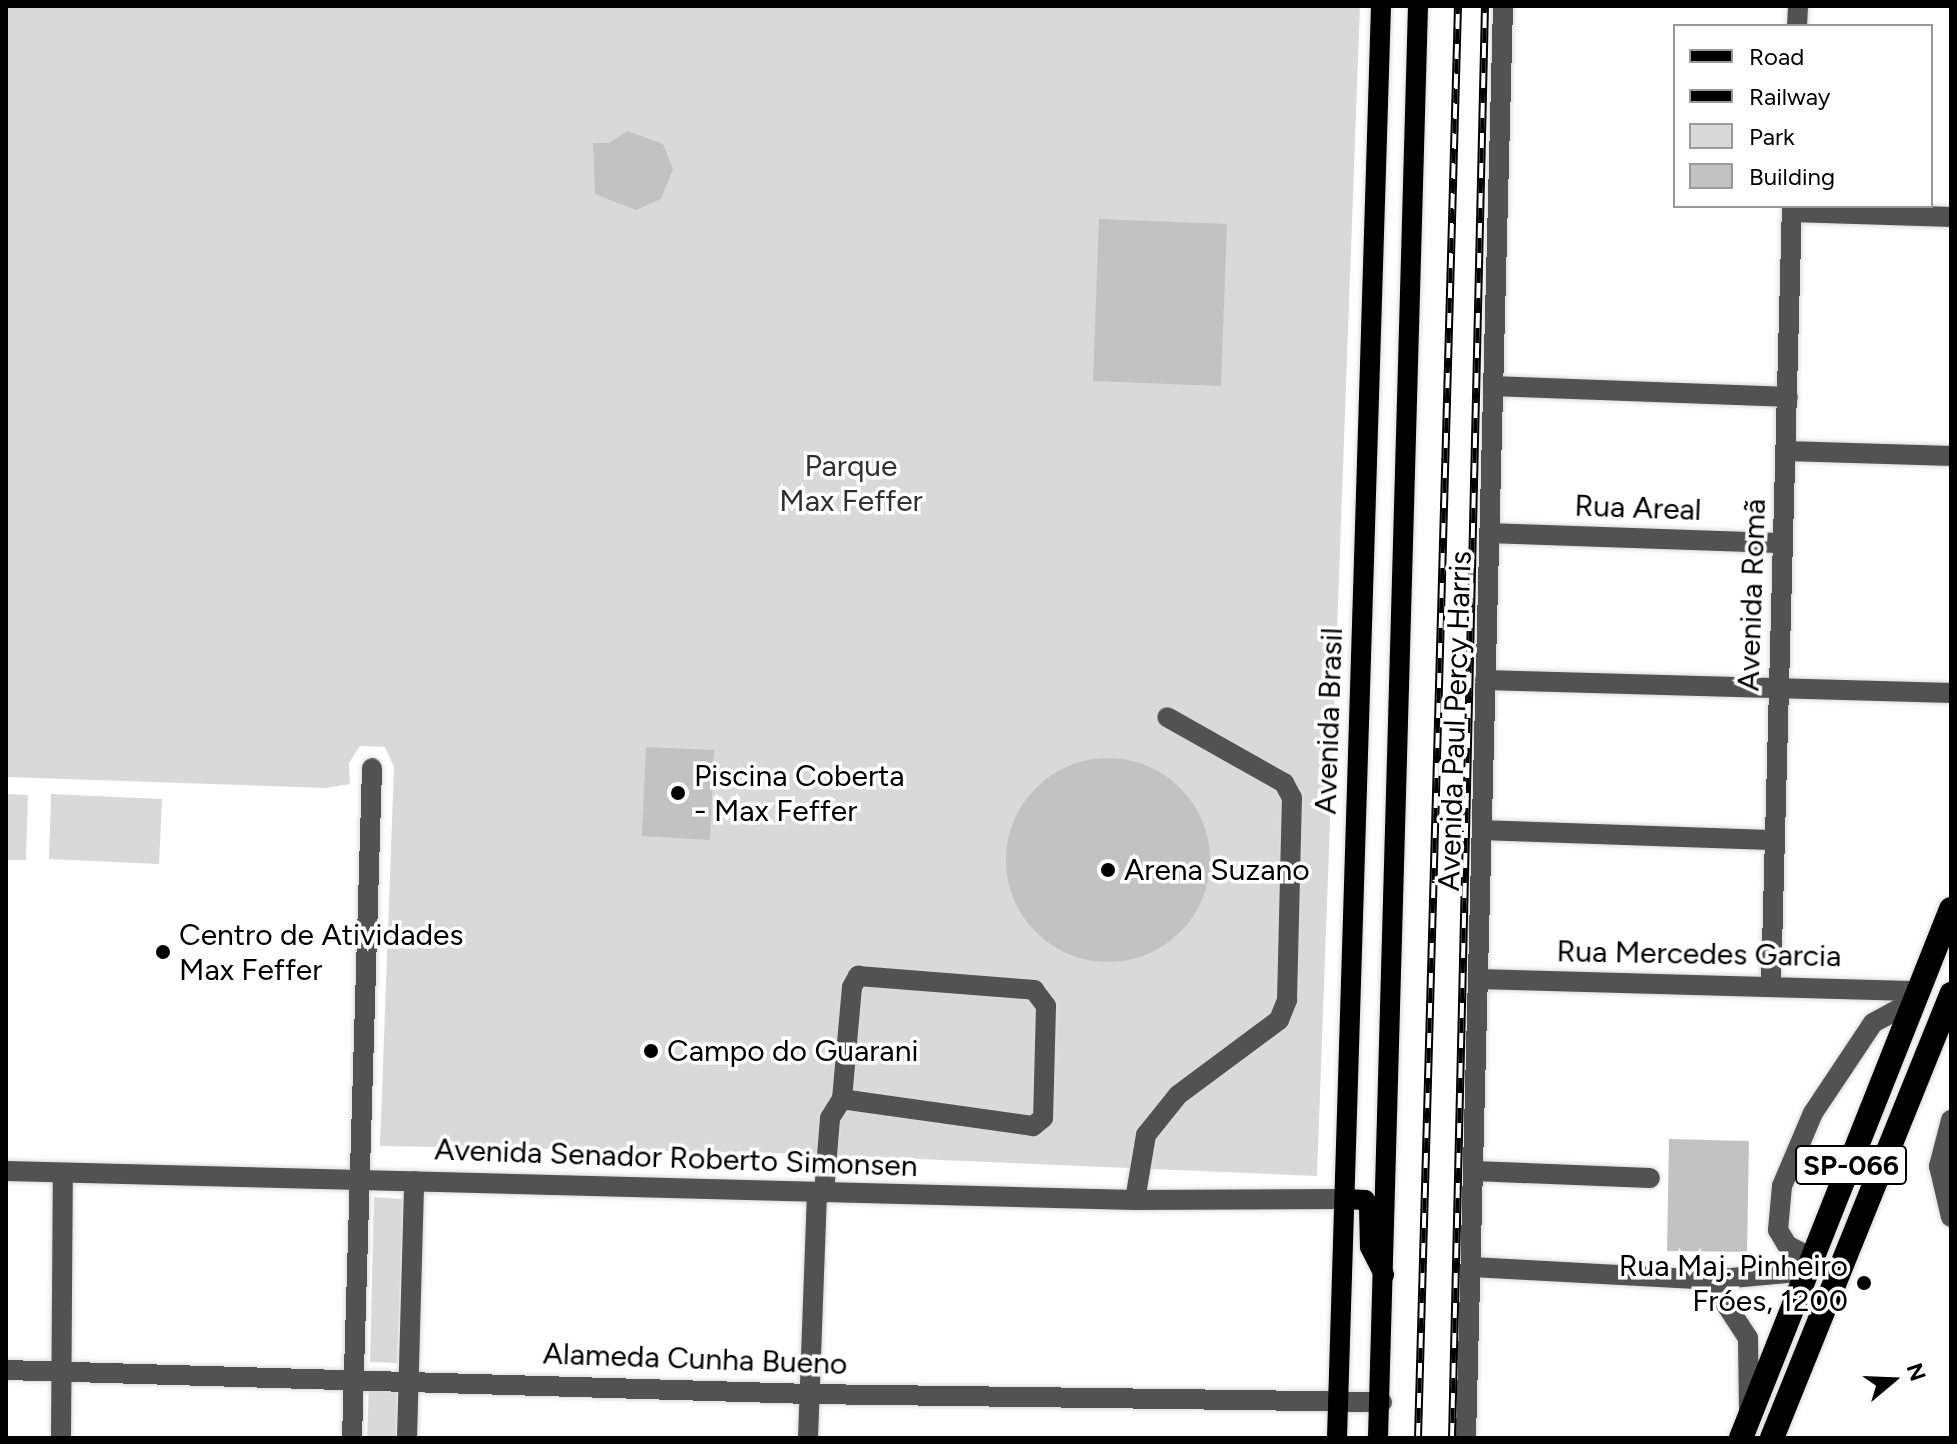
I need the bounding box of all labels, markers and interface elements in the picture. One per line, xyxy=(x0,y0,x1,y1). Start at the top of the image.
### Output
legend xyxy=(1673,24,1933,208)
text: Road xyxy=(1749,42,1804,71)
text: Railway xyxy=(1749,82,1830,111)
text: Park xyxy=(1749,122,1795,151)
text: Building xyxy=(1749,162,1835,191)
park label: Parque Max Feffer xyxy=(779,448,923,518)
street label: Rua Areal xyxy=(1574,488,1702,528)
street label: Avenida Romã xyxy=(1731,498,1773,692)
street label: Avenida Paul Percy Harris xyxy=(1431,550,1479,892)
street label: Avenida Brasil xyxy=(1308,627,1350,815)
place label: Piscina Coberta - Max Feffer xyxy=(694,758,905,828)
marker: Piscina Coberta - Max Feffer xyxy=(669,784,687,802)
place label: Arena Suzano xyxy=(1124,852,1310,888)
marker: Arena Suzano xyxy=(1099,861,1117,879)
place label: Centro de Atividades Max Feffer xyxy=(179,917,463,988)
street label: Rua Mercedes Garcia xyxy=(1556,934,1842,974)
marker: Centro de Atividades Max Feffer xyxy=(154,943,172,961)
place label: Campo do Guarani xyxy=(667,1033,918,1069)
marker: Campo do Guarani xyxy=(642,1042,660,1060)
street label: Avenida Senador Roberto Simonsen xyxy=(434,1132,918,1184)
road number: SP-066 xyxy=(1795,1141,1907,1189)
place label: Rua Maj. Pinheiro Fróes, 1200 xyxy=(1619,1248,1848,1318)
marker: Rua Maj. Pinheiro Fróes, 1200 xyxy=(1855,1274,1873,1292)
street label: Alameda Cunha Bueno xyxy=(542,1336,848,1382)
north arrow xyxy=(1853,1340,1933,1420)
text: N xyxy=(1901,1360,1932,1384)

